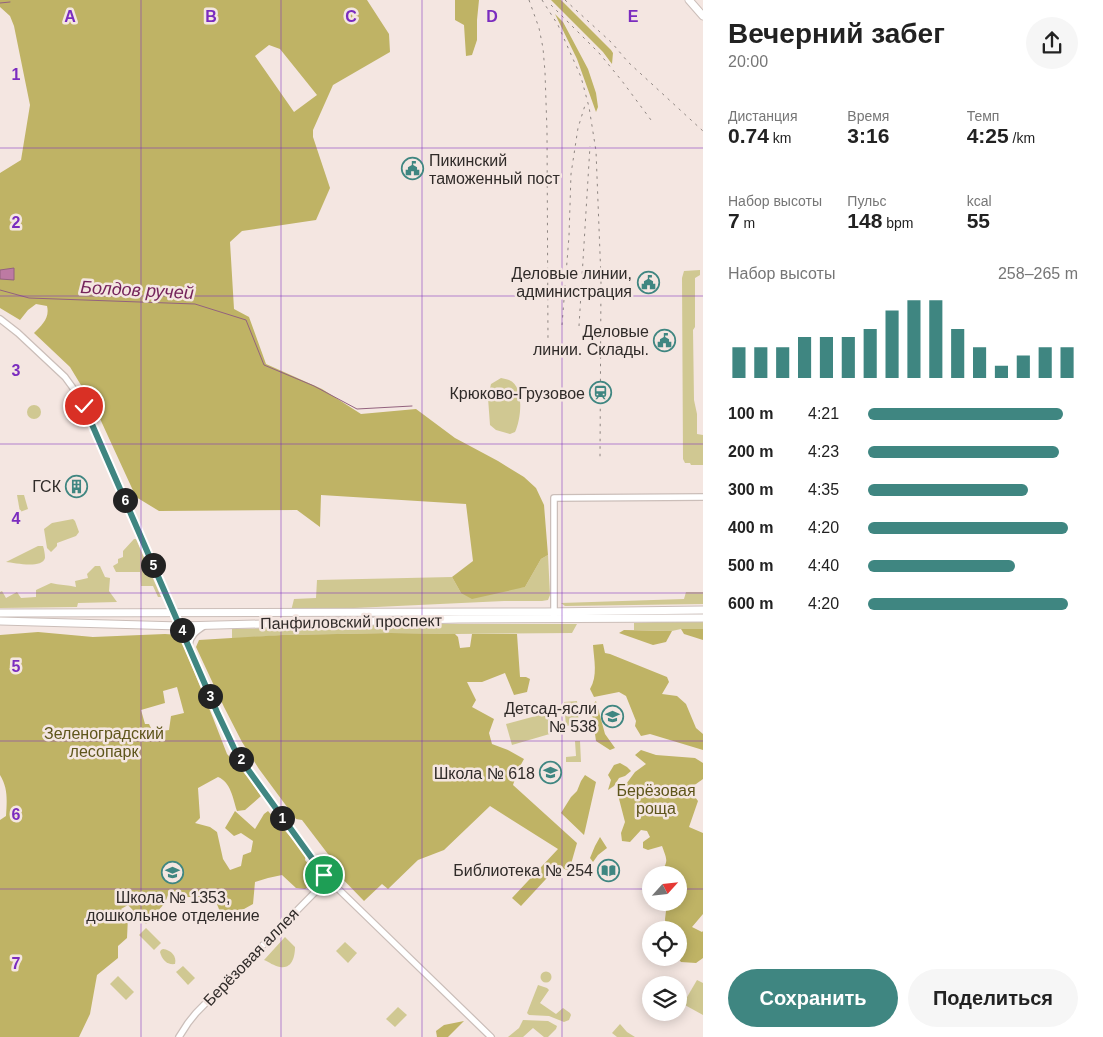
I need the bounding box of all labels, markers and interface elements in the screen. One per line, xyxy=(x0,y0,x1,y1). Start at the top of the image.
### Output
text: A xyxy=(64,8,76,25)
text: B xyxy=(205,8,217,25)
text: C xyxy=(345,8,357,25)
text: D xyxy=(486,8,498,25)
text: E xyxy=(628,8,639,25)
button: share xyxy=(1026,17,1078,69)
text: Вечерний забег xyxy=(728,18,945,49)
text: 20:00 xyxy=(728,53,768,70)
text: 1 xyxy=(12,66,21,83)
text: Дистанция xyxy=(728,108,798,124)
text: Время xyxy=(847,108,889,124)
text: Темп xyxy=(967,108,999,124)
text: 0.74 xyxy=(728,124,769,147)
text: 3:16 xyxy=(847,124,889,147)
text: 4:25 xyxy=(967,124,1009,147)
text: km xyxy=(769,130,791,146)
text: /km xyxy=(1009,130,1035,146)
place label: Пикинский таможенный пост xyxy=(429,152,560,187)
public building icon: Пикинский таможенный пост xyxy=(401,157,425,181)
text: Набор высоты xyxy=(728,193,822,209)
text: Пульс xyxy=(847,193,887,209)
text: kcal xyxy=(967,193,992,209)
text: 7 xyxy=(728,209,740,232)
text: 148 xyxy=(847,209,882,232)
text: 55 xyxy=(967,209,990,232)
text: 2 xyxy=(12,214,21,231)
text: m xyxy=(740,215,755,231)
text: bpm xyxy=(882,215,914,231)
place label: Деловые линии, администрация xyxy=(512,265,632,300)
text: Набор высоты xyxy=(728,265,835,282)
text: 258–265 m xyxy=(998,265,1078,282)
public building icon: Деловые линии, администрация xyxy=(636,270,660,294)
water label: Болдов ручей xyxy=(80,277,194,303)
place label: Деловые линии. Склады. xyxy=(533,323,649,358)
public building icon: Деловые линии. Склады. xyxy=(653,328,677,352)
text: 3 xyxy=(12,362,21,379)
station icon: Крюково-Грузовое xyxy=(589,381,613,405)
pin xyxy=(63,385,105,427)
place label: Крюково-Грузовое xyxy=(450,385,585,402)
icon: check xyxy=(70,392,98,420)
text: 100 m xyxy=(728,405,773,422)
text: 4:21 xyxy=(808,405,839,422)
text: 200 m xyxy=(728,443,773,460)
text: 4:23 xyxy=(808,443,839,460)
building icon: ГСК xyxy=(65,474,89,498)
place label: ГСК xyxy=(32,478,62,495)
text: 300 m xyxy=(728,481,773,498)
text: 4:35 xyxy=(808,481,839,498)
pin: 6 xyxy=(112,488,138,512)
text: 6 xyxy=(122,492,129,508)
text: 4 xyxy=(12,510,21,527)
text: 400 m xyxy=(728,519,773,536)
text: 4:20 xyxy=(808,519,839,536)
pin: 5 xyxy=(140,552,166,578)
text: 5 xyxy=(150,557,157,573)
text: 500 m xyxy=(728,557,773,574)
text: 4:40 xyxy=(808,557,839,574)
text: 600 m xyxy=(728,595,773,612)
text: 4:20 xyxy=(808,595,839,612)
street label: Панфиловский проспект xyxy=(260,612,443,632)
pin: 4 xyxy=(170,618,194,642)
text: 4 xyxy=(179,622,186,638)
text: 5 xyxy=(12,658,21,675)
pin: 3 xyxy=(198,684,222,708)
text: 3 xyxy=(207,688,214,704)
place label: Детсад-ясли № 538 xyxy=(504,700,597,735)
school or university icon: Детсад-ясли № 538 xyxy=(601,705,625,729)
park label: Зеленоградский лесопарк xyxy=(44,725,164,760)
pin: 2 xyxy=(228,746,254,772)
text: 2 xyxy=(238,751,245,767)
school or university icon: Школа № 618 xyxy=(539,761,563,785)
place label: Школа № 618 xyxy=(434,765,535,782)
park label: Берёзовая роща xyxy=(616,782,696,817)
text: 6 xyxy=(12,806,21,823)
pin: 1 xyxy=(270,806,294,830)
text: 1 xyxy=(279,810,286,826)
pin xyxy=(303,854,345,896)
library icon: Библиотека № 254 xyxy=(597,858,621,882)
school or university icon: Школа № 1353, дошкольное отделение xyxy=(161,861,185,885)
icon: arrive xyxy=(310,861,338,889)
place label: Библиотека № 254 xyxy=(453,862,593,879)
north arrow xyxy=(642,866,688,911)
map controls xyxy=(642,866,687,1021)
place label: Школа № 1353, дошкольное отделение xyxy=(86,889,260,924)
street label: Берёзовая аллея xyxy=(200,905,302,1009)
button: locate xyxy=(642,921,687,966)
text: 7 xyxy=(12,955,21,972)
button: Сохранить xyxy=(728,969,898,1027)
button: Поделиться xyxy=(908,969,1078,1027)
button: layers xyxy=(642,976,687,1021)

